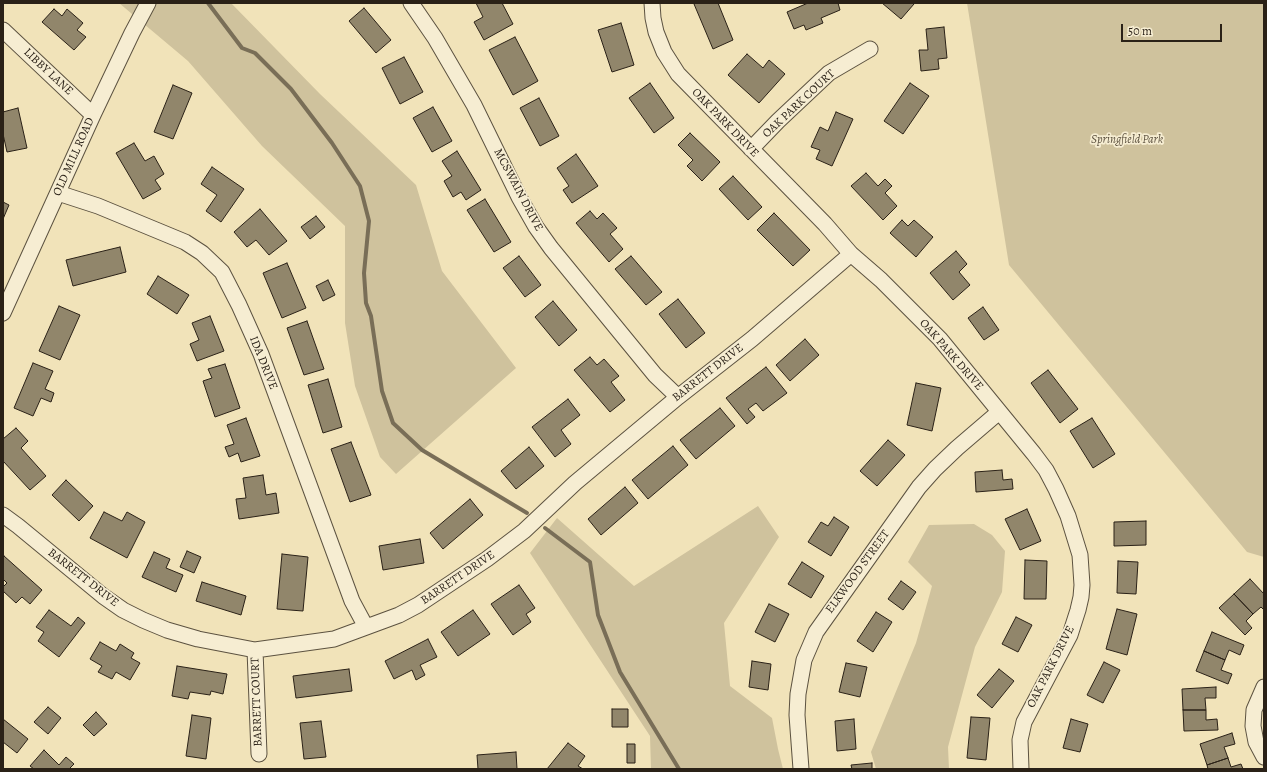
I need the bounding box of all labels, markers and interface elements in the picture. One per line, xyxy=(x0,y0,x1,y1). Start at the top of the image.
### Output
scale bar xyxy=(1123,16,1224,42)
text: 50 m xyxy=(1128,23,1152,39)
street label: LIBBY LANE xyxy=(20,45,76,99)
street label: OAK PARK COURT xyxy=(760,67,838,141)
street label: OAK PARK DRIVE xyxy=(688,86,762,160)
street label: OLD MILL ROAD xyxy=(50,115,98,199)
park label: Springfield Park xyxy=(1091,133,1163,147)
street label: MCSWAIN DRIVE xyxy=(490,146,546,234)
street label: OAK PARK DRIVE xyxy=(916,316,986,394)
street label: IDA DRIVE xyxy=(246,334,280,392)
street label: BARRETT DRIVE xyxy=(670,341,746,405)
street label: ELKWOOD STREET xyxy=(823,527,893,617)
street label: BARRETT DRIVE xyxy=(45,546,121,610)
street label: BARRETT DRIVE xyxy=(418,548,498,608)
street label: OAK PARK DRIVE xyxy=(1024,624,1078,710)
street label: BARRETT COURT xyxy=(248,657,266,747)

